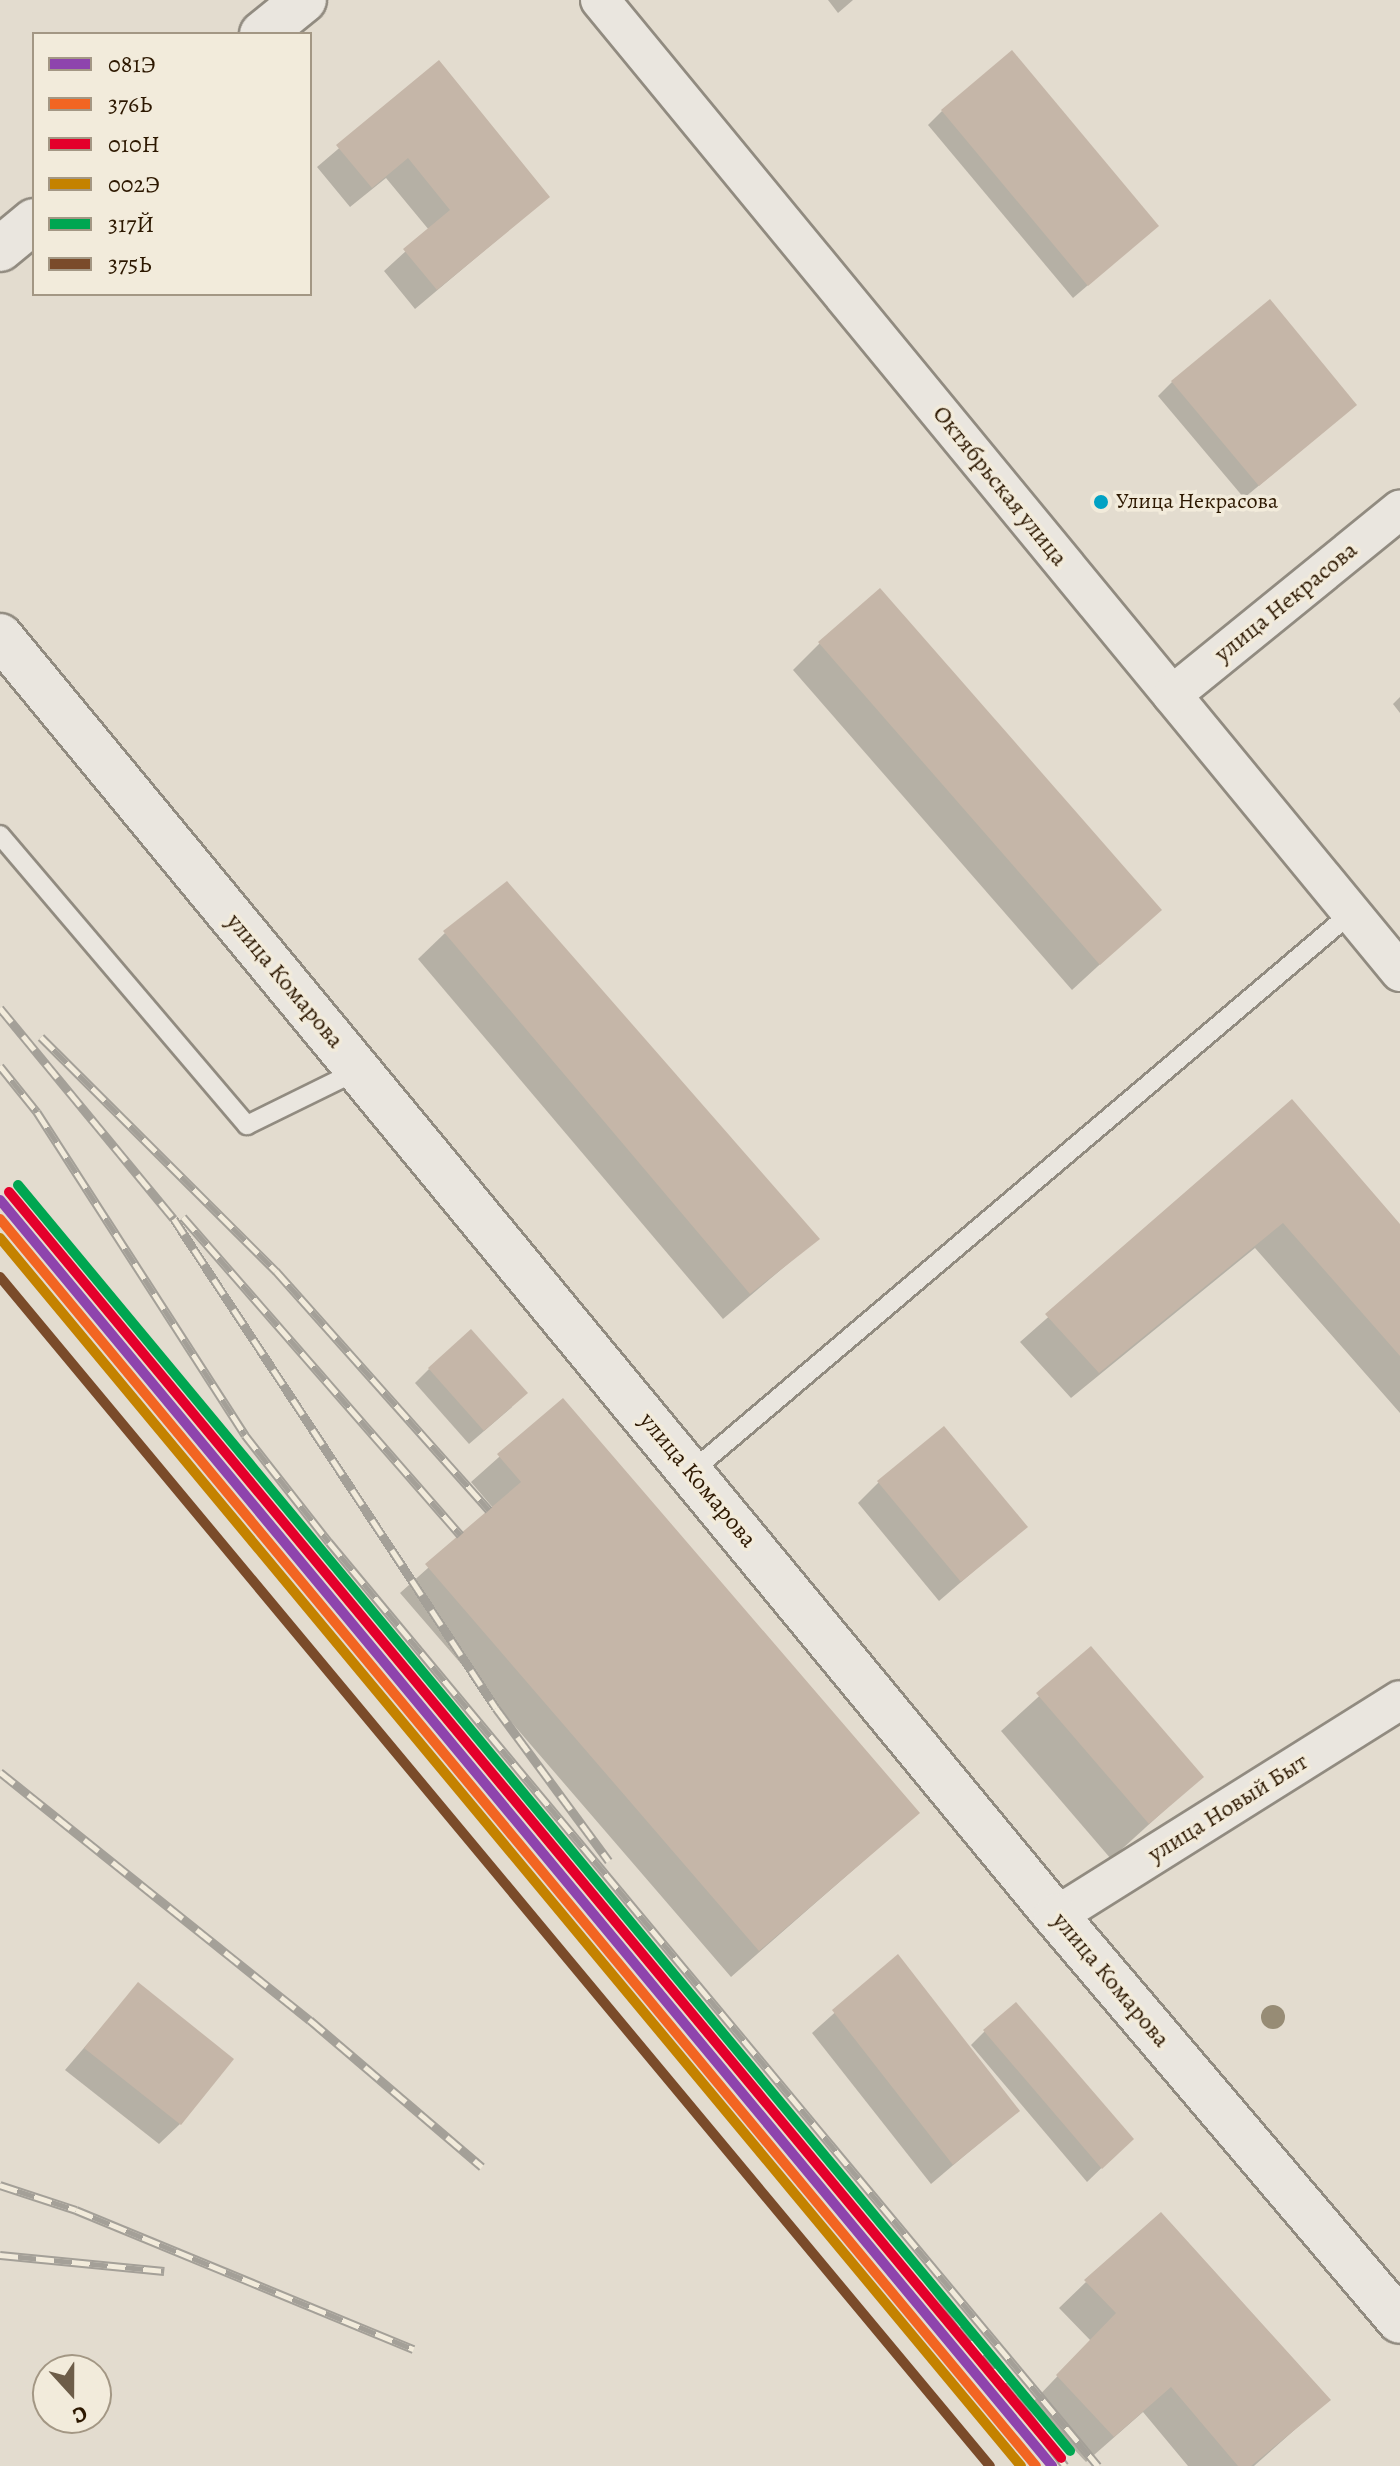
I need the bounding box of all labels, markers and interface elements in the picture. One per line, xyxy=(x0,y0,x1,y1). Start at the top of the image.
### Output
legend xyxy=(32,32,312,296)
text: 081Э xyxy=(108,48,155,80)
text: 376Ь xyxy=(108,88,152,120)
text: 010Н xyxy=(108,128,160,160)
text: 002Э xyxy=(108,168,160,200)
text: 317Й xyxy=(108,208,154,240)
text: 375Ь xyxy=(108,248,152,280)
street label: Октябрьская улица xyxy=(926,400,1074,572)
place label: Улица Некрасова xyxy=(1116,489,1278,515)
marker: Улица Некрасова xyxy=(1093,494,1109,510)
street label: улица Некрасова xyxy=(1209,536,1363,668)
street label: улица Комарова xyxy=(220,908,350,1054)
street label: улица Комарова xyxy=(633,1407,763,1553)
street label: улица Новый Быт xyxy=(1143,1747,1313,1869)
street label: улица Комарова xyxy=(1046,1907,1176,2053)
north arrow xyxy=(32,2354,112,2434)
text: С xyxy=(68,2398,92,2431)

